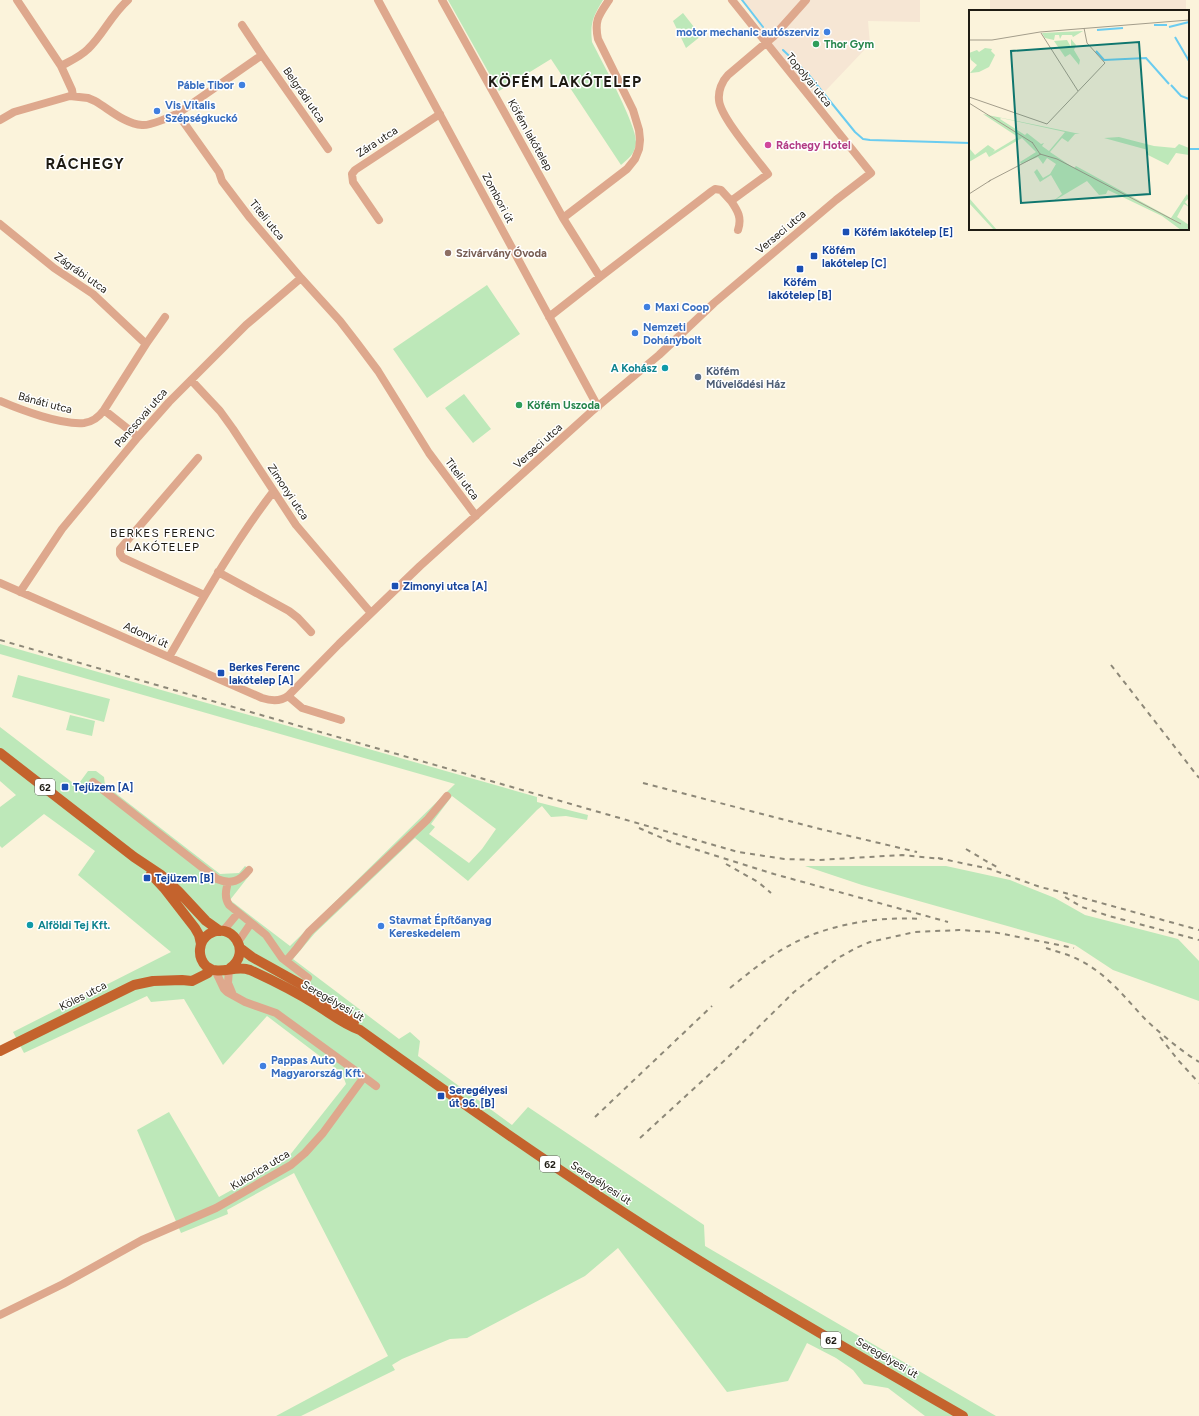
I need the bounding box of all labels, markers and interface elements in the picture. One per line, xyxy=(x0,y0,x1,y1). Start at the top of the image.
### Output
inset map xyxy=(969,10,1189,230)
place label: motor mechanic autószerviz xyxy=(676,26,819,39)
marker: motor mechanic autószerviz xyxy=(822,27,832,37)
place label: Thor Gym xyxy=(824,38,874,51)
marker: Thor Gym xyxy=(811,39,821,49)
street label: Topolyai utca xyxy=(783,50,835,110)
street label: Belgrádi utca xyxy=(280,65,328,125)
district label: KÖFÉM LAKÓTELEP xyxy=(488,72,642,91)
place label: Páble Tibor xyxy=(177,79,235,92)
marker: Páble Tibor xyxy=(237,80,247,90)
street label: Köfém lakótelep xyxy=(505,97,555,173)
place label: Vis Vitalis Szépségkuckó xyxy=(165,99,238,125)
marker: Vis Vitalis Szépségkuckó xyxy=(152,106,162,116)
street label: Zára utca xyxy=(354,124,400,160)
place label: Ráchegy Hotel xyxy=(776,139,851,152)
marker: Ráchegy Hotel xyxy=(763,140,773,150)
district label: RÁCHEGY xyxy=(45,155,125,173)
street label: Zombori út xyxy=(479,171,517,225)
street label: Titeli utca xyxy=(247,197,287,243)
street label: Verseci utca xyxy=(753,207,809,257)
place label: Köfém lakótelep [E] xyxy=(854,226,953,239)
marker: Köfém lakótelep [E] xyxy=(841,227,851,237)
place label: Köfém lakótelep [C] xyxy=(822,244,887,270)
place label: Szivárvány Óvoda xyxy=(456,246,547,260)
marker: Szivárvány Óvoda xyxy=(443,248,453,258)
street label: Zágrábi utca xyxy=(52,250,110,296)
marker: Köfém lakótelep [C] xyxy=(809,251,819,261)
marker: Köfém lakótelep [B] xyxy=(795,264,805,274)
place label: Köfém lakótelep [B] xyxy=(768,276,832,302)
place label: Maxi Coop xyxy=(655,301,709,314)
marker: Maxi Coop xyxy=(642,302,652,312)
place label: Nemzeti Dohánybolt xyxy=(643,321,702,347)
marker: Nemzeti Dohánybolt xyxy=(630,328,640,338)
place label: A Kohász xyxy=(611,362,657,375)
marker: A Kohász xyxy=(660,363,670,373)
place label: Köfém Művelődési Ház xyxy=(706,365,785,391)
marker: Köfém Művelődési Ház xyxy=(693,372,703,382)
street label: Pancsovai utca xyxy=(112,386,170,450)
street label: Bánáti utca xyxy=(17,390,73,416)
place label: Köfém Uszoda xyxy=(527,399,600,412)
marker: Köfém Uszoda xyxy=(514,400,524,410)
street label: Verseci utca xyxy=(511,421,565,471)
street label: Titeli utca xyxy=(442,456,482,502)
street label: Zimonyi utca xyxy=(265,462,311,522)
district label: BERKES FERENC LAKÓTELEP xyxy=(110,526,216,554)
place label: Zimonyi utca [A] xyxy=(403,580,487,593)
marker: Zimonyi utca [A] xyxy=(390,581,400,591)
street label: Adonyi út xyxy=(122,619,170,651)
place label: Berkes Ferenc lakótelep [A] xyxy=(229,661,300,687)
marker: Berkes Ferenc lakótelep [A] xyxy=(216,668,226,678)
road number: 62 xyxy=(35,779,55,795)
place label: Tejüzem [A] xyxy=(73,781,133,794)
marker: Tejüzem [A] xyxy=(60,782,70,792)
place label: Tejüzem [B] xyxy=(155,872,214,885)
marker: Tejüzem [B] xyxy=(142,873,152,883)
place label: Stavmat Építőanyag Kereskedelem xyxy=(389,913,492,940)
place label: Alföldi Tej Kft. xyxy=(38,919,111,932)
marker: Alföldi Tej Kft. xyxy=(25,920,35,930)
marker: Stavmat Építőanyag Kereskedelem xyxy=(376,921,386,931)
street label: Seregélyesi út xyxy=(300,978,366,1024)
street label: Köles utca xyxy=(57,979,109,1013)
place label: Pappas Auto Magyarország Kft. xyxy=(271,1054,364,1080)
marker: Pappas Auto Magyarország Kft. xyxy=(258,1061,268,1071)
place label: Seregélyesi út 96. [B] xyxy=(449,1084,508,1110)
marker: Seregélyesi út 96. [B] xyxy=(436,1091,446,1101)
street label: Kukorica utca xyxy=(228,1147,292,1193)
road number: 62 xyxy=(540,1156,560,1172)
street label: Seregélyesi út xyxy=(568,1159,634,1207)
road number: 62 xyxy=(821,1332,841,1348)
street label: Seregélyesi út xyxy=(854,1335,920,1381)

